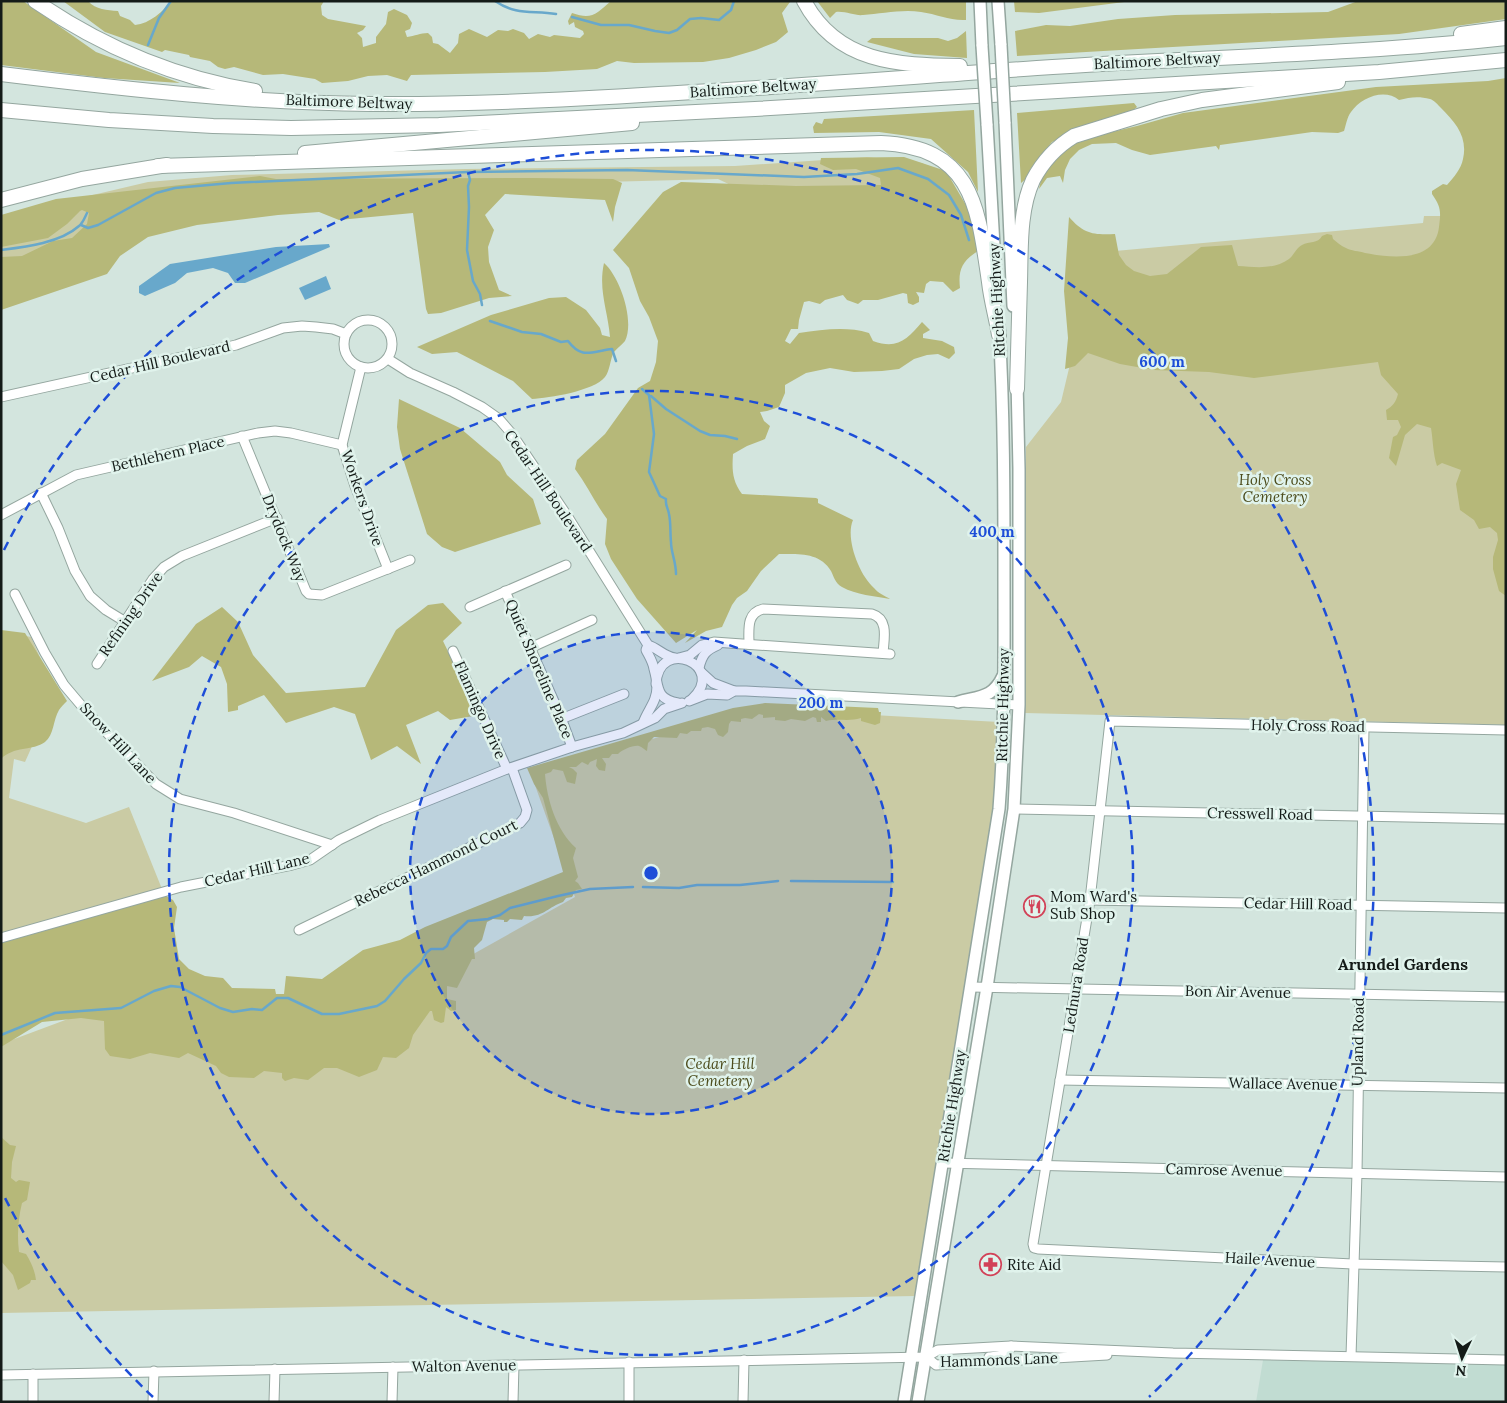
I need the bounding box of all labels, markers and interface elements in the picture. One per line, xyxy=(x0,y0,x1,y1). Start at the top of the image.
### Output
street label: Baltimore Beltway xyxy=(1093,48,1221,73)
street label: Baltimore Beltway xyxy=(689,74,817,101)
street label: Baltimore Beltway xyxy=(285,90,413,113)
street label: Ritchie Highway xyxy=(984,243,1009,357)
street label: Cedar Hill Boulevard xyxy=(88,336,232,387)
text: 600 m xyxy=(1139,352,1185,371)
street label: Cedar Hill Boulevard xyxy=(500,426,596,555)
street label: Bethlehem Place xyxy=(109,431,226,476)
street label: Workers Drive xyxy=(337,447,388,548)
park label: Holy Cross Cemetery xyxy=(1239,470,1311,506)
street label: Drydock Way xyxy=(258,491,311,585)
text: 400 m xyxy=(969,522,1015,541)
street label: Refining Drive xyxy=(94,568,167,660)
street label: Quiet Shoreline Place xyxy=(501,596,578,742)
street label: Ritchie Highway xyxy=(992,648,1013,762)
street label: Flamingo Drive xyxy=(450,658,511,762)
text: 200 m xyxy=(799,693,844,712)
street label: Snow Hill Lane xyxy=(76,698,161,787)
street label: Holy Cross Road xyxy=(1251,715,1365,736)
street label: Cresswell Road xyxy=(1207,803,1313,824)
street label: Rebecca Hammond Court xyxy=(351,815,521,910)
street label: Cedar Hill Lane xyxy=(202,848,311,891)
centre of rings xyxy=(642,864,660,882)
place label: Mom Ward's Sub Shop xyxy=(1050,887,1137,923)
street label: Cedar Hill Road xyxy=(1244,893,1352,914)
restaurant icon: Mom Ward's Sub Shop xyxy=(1022,894,1046,918)
street label: Lednura Road xyxy=(1059,936,1092,1034)
district label: Arundel Gardens xyxy=(1338,954,1468,974)
street label: Bon Air Avenue xyxy=(1185,981,1291,1002)
street label: Upland Road xyxy=(1347,997,1368,1087)
street label: Ritchie Highway xyxy=(933,1048,970,1164)
park label: Cedar Hill Cemetery xyxy=(685,1054,756,1090)
street label: Wallace Avenue xyxy=(1228,1073,1338,1094)
street label: Camrose Avenue xyxy=(1165,1159,1283,1180)
street label: Haile Avenue xyxy=(1224,1248,1316,1271)
pharmacy icon: Rite Aid xyxy=(979,1253,1003,1277)
place label: Rite Aid xyxy=(1007,1255,1061,1274)
north arrow xyxy=(1437,1333,1487,1383)
street label: Hammonds Lane xyxy=(940,1348,1058,1371)
street label: Walton Avenue xyxy=(411,1355,517,1376)
text: N xyxy=(1455,1362,1467,1380)

